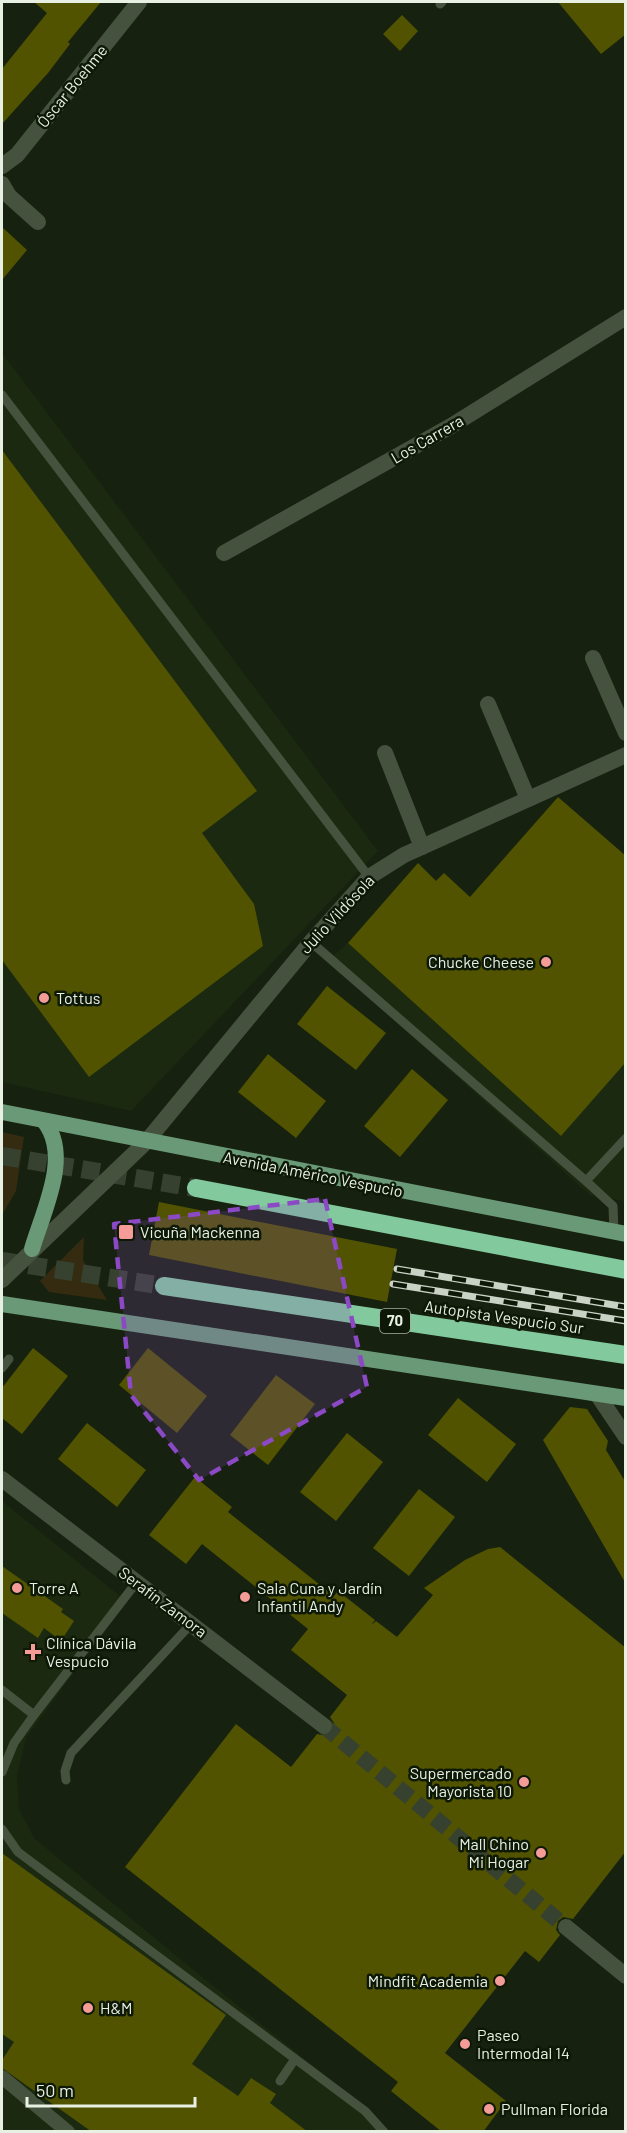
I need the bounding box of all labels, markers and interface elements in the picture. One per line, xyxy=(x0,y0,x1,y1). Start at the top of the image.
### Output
street label: Óscar Boehme xyxy=(33,41,111,131)
street label: Los Carrera xyxy=(387,410,466,467)
street label: Julio Vildósola xyxy=(295,871,378,957)
place label: Chucke Cheese xyxy=(428,952,534,971)
marker: Chucke Cheese xyxy=(539,955,553,969)
place label: Tottus xyxy=(56,988,101,1007)
marker: Tottus xyxy=(37,991,51,1005)
street label: Avenida Américo Vespucio xyxy=(222,1147,405,1200)
place label: Vicuña Mackenna xyxy=(140,1222,260,1241)
marker: Vicuña Mackenna xyxy=(117,1223,135,1241)
street label: Autopista Vespucio Sur xyxy=(423,1296,585,1337)
road number: 70 xyxy=(380,1309,410,1333)
street label: Serafín Zamora xyxy=(115,1562,211,1641)
place label: Torre A xyxy=(29,1578,79,1597)
place label: Sala Cuna y Jardín Infantil Andy xyxy=(257,1578,382,1615)
marker: Torre A xyxy=(10,1581,24,1595)
marker: Sala Cuna y Jardín Infantil Andy xyxy=(238,1590,252,1604)
place label: Clínica Dávila Vespucio xyxy=(46,1633,137,1670)
marker: Clínica Dávila Vespucio xyxy=(24,1643,42,1661)
place label: Supermercado Mayorista 10 xyxy=(410,1763,512,1800)
marker: Supermercado Mayorista 10 xyxy=(517,1775,531,1789)
place label: Mall Chino Mi Hogar xyxy=(459,1834,529,1871)
marker: Mall Chino Mi Hogar xyxy=(534,1846,548,1860)
place label: Mindfit Academia xyxy=(368,1971,488,1990)
marker: Mindfit Academia xyxy=(493,1974,507,1988)
place label: H&M xyxy=(100,1998,132,2017)
marker: H&M xyxy=(81,2001,95,2015)
place label: Paseo Intermodal 14 xyxy=(477,2025,570,2062)
marker: Paseo Intermodal 14 xyxy=(458,2037,472,2051)
scale bar xyxy=(27,2070,195,2108)
text: 50 m xyxy=(36,2079,74,2101)
place label: Pullman Florida xyxy=(501,2099,608,2118)
marker: Pullman Florida xyxy=(482,2102,496,2116)

